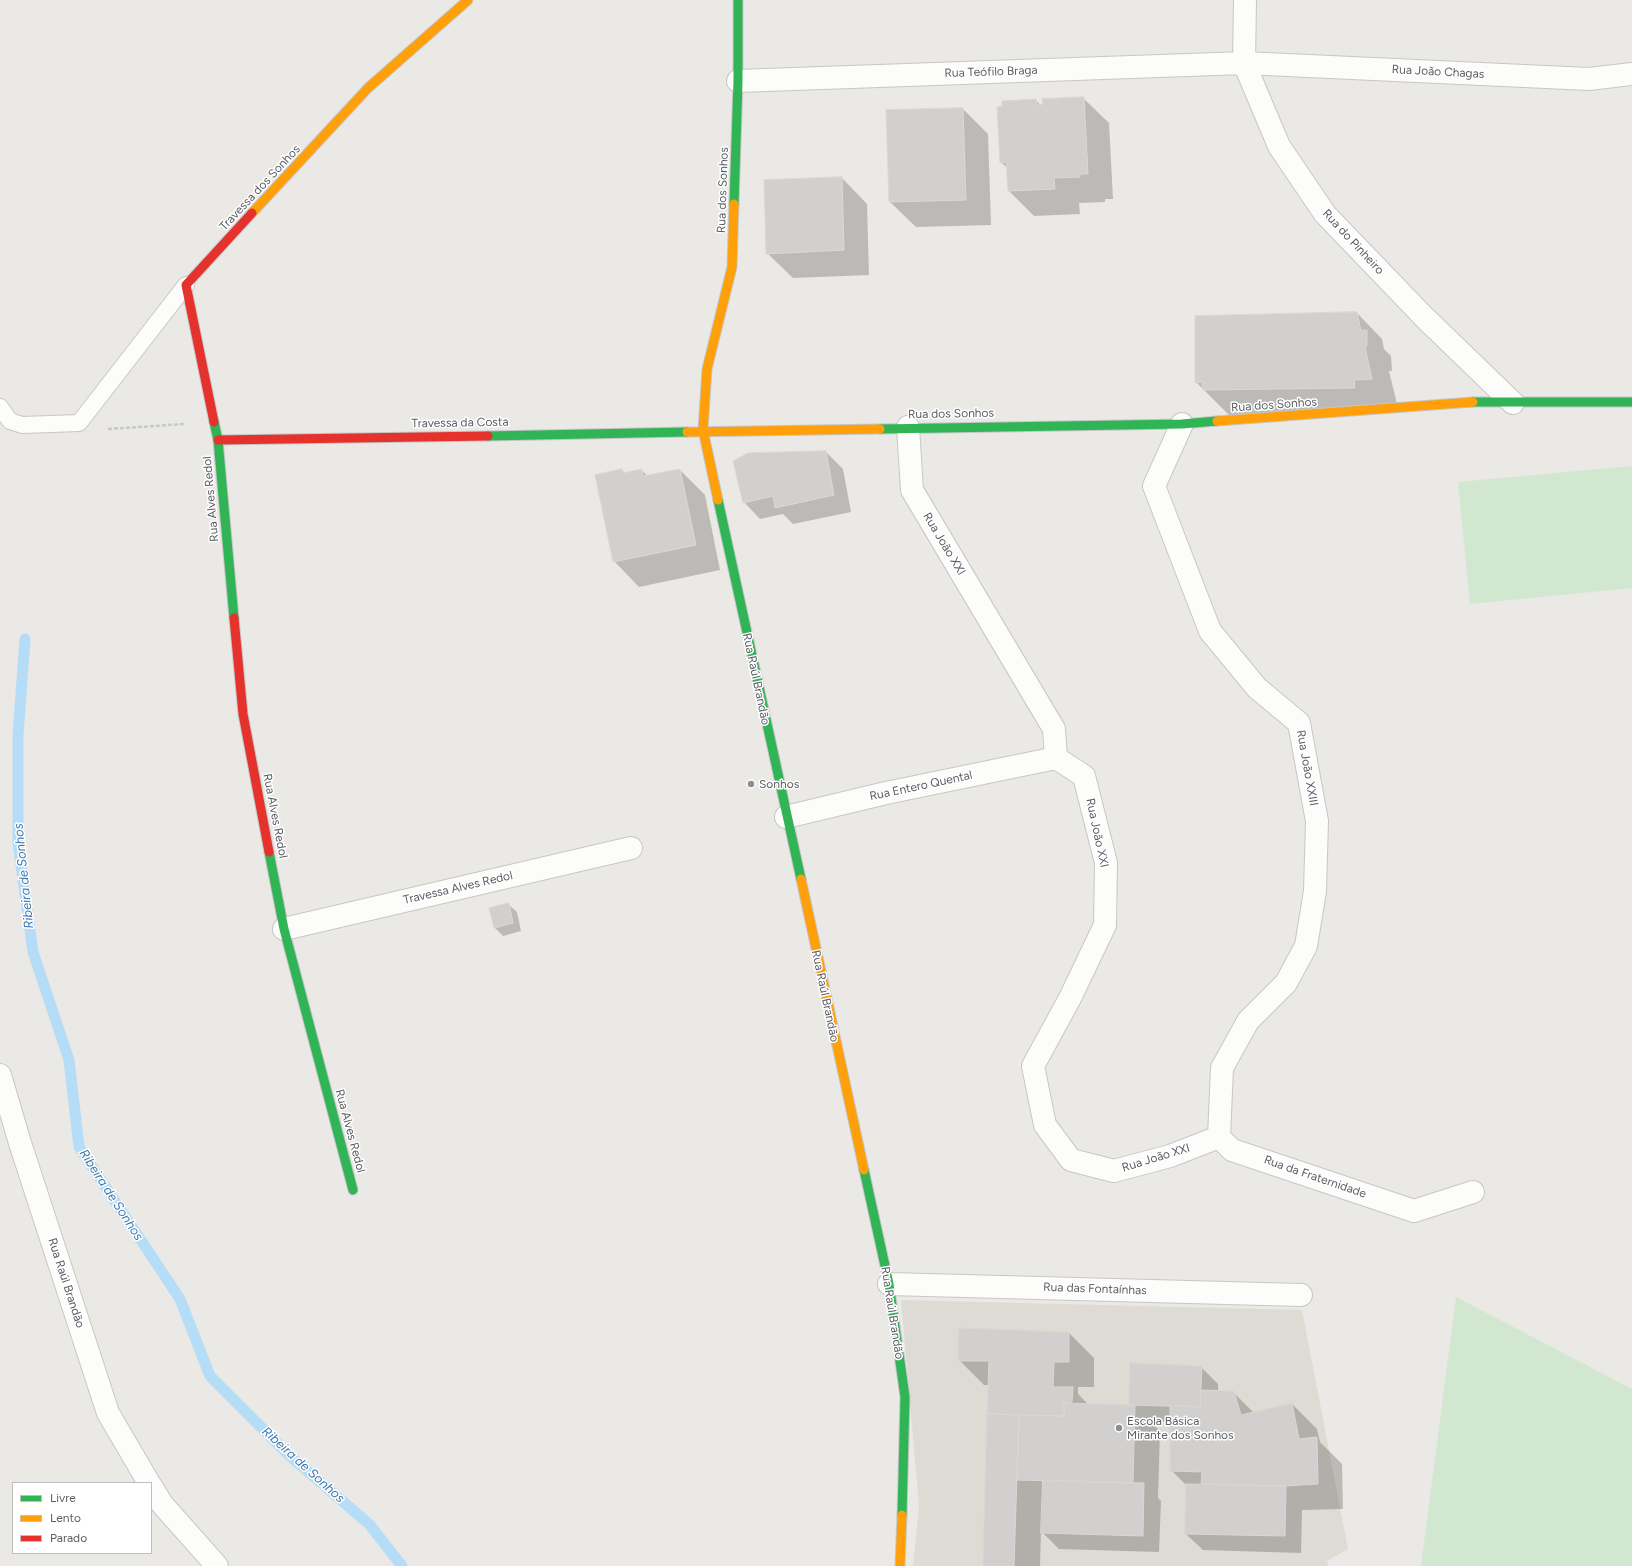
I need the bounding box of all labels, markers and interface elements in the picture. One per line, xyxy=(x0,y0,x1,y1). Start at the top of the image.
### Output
street label: Rua João Chagas xyxy=(1391,62,1485,82)
street label: Rua Teófilo Braga xyxy=(944,63,1038,81)
street label: Travessa dos Sonhos xyxy=(217,142,303,234)
street label: Rua dos Sonhos xyxy=(714,147,732,233)
street label: Rua do Pinheiro xyxy=(1319,206,1387,278)
street label: Rua dos Sonhos xyxy=(1231,395,1317,415)
street label: Rua dos Sonhos xyxy=(908,406,994,422)
street label: Travessa da Costa xyxy=(411,415,509,431)
street label: Rua Alves Redol xyxy=(200,456,222,542)
street label: Rua João XXI xyxy=(920,510,968,578)
street label: Rua Raúl Brandão xyxy=(739,632,773,726)
street label: Rua João XXIII xyxy=(1293,729,1321,807)
street label: Rua Entero Quental xyxy=(868,768,974,804)
street label: Rua Alves Redol xyxy=(260,772,290,860)
place label: Sonhos xyxy=(759,777,799,791)
marker: Sonhos xyxy=(746,779,756,789)
street label: Rua João XXI xyxy=(1083,797,1111,869)
water label: Ribeira de Sonhos xyxy=(11,823,37,929)
street label: Travessa Alves Redol xyxy=(402,868,514,908)
street label: Rua Raúl Brandão xyxy=(808,949,842,1043)
street label: Rua Alves Redol xyxy=(332,1088,368,1174)
street label: Rua João XXI xyxy=(1120,1141,1192,1175)
water label: Ribeira de Sonhos xyxy=(76,1146,146,1244)
street label: Rua da Fraternidade xyxy=(1262,1153,1368,1201)
street label: Rua Raúl Brandão xyxy=(45,1236,87,1330)
street label: Rua Raúl Brandão xyxy=(878,1266,906,1360)
street label: Rua das Fontaínhas xyxy=(1043,1280,1147,1298)
place label: Escola Básica Mirante dos Sonhos xyxy=(1127,1414,1234,1442)
marker: Escola Básica Mirante dos Sonhos xyxy=(1114,1423,1124,1433)
water label: Ribeira de Sonhos xyxy=(258,1424,348,1506)
legend xyxy=(12,1482,152,1554)
text: Livre xyxy=(50,1491,76,1505)
text: Lento xyxy=(50,1511,81,1525)
text: Parado xyxy=(50,1531,87,1545)

